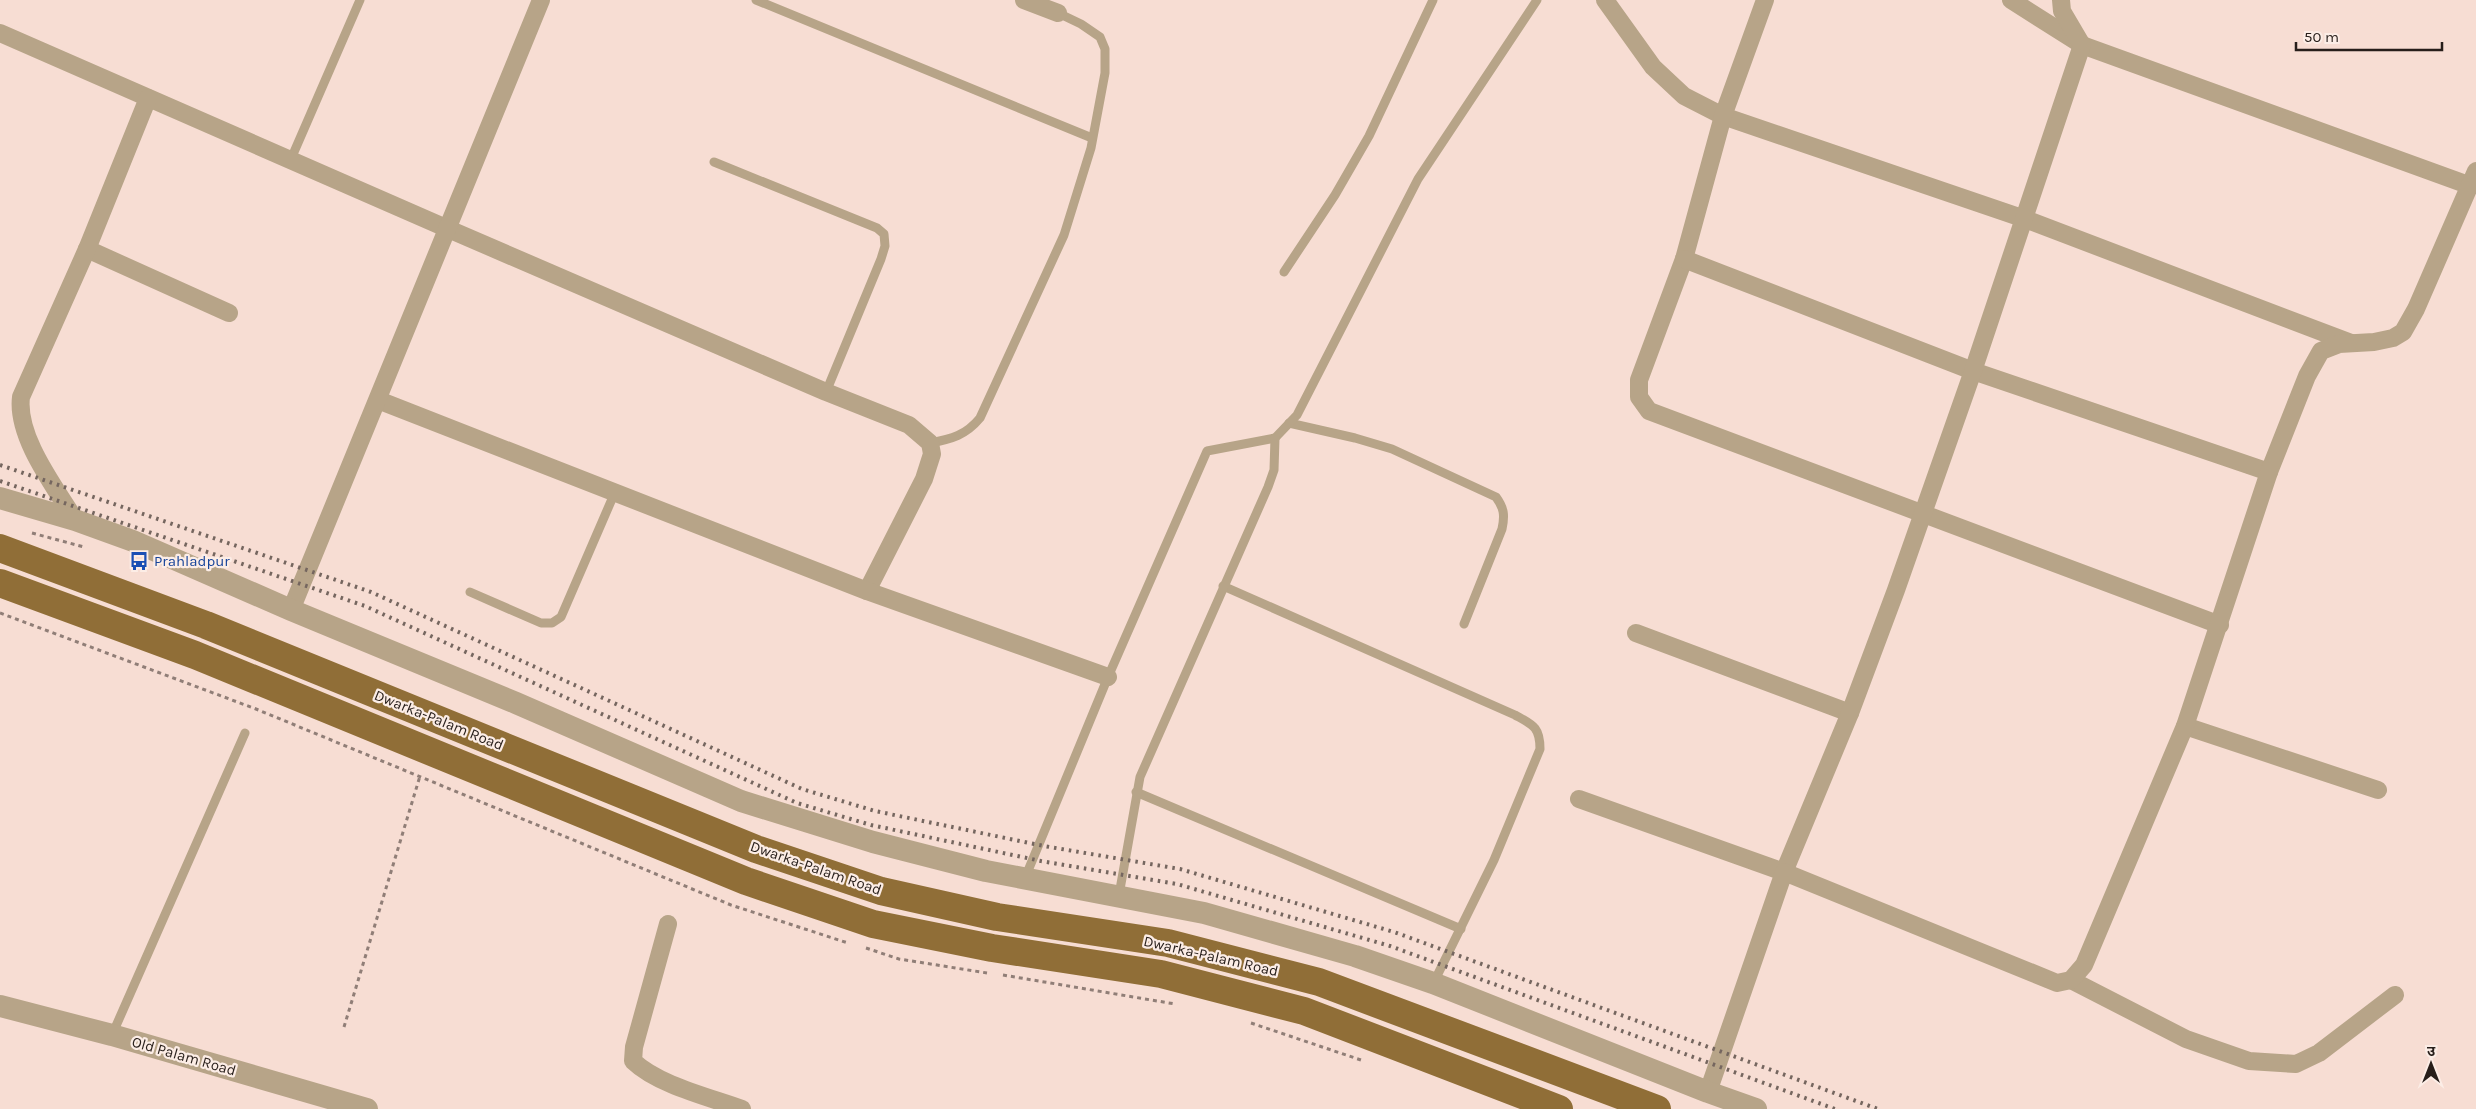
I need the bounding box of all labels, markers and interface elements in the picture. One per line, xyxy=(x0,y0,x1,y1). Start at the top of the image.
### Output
scale bar xyxy=(2296,20,2442,52)
text: 50 m xyxy=(2304,28,2339,46)
bus stop icon: Prahladpur xyxy=(128,550,150,572)
place label: Prahladpur xyxy=(154,552,230,570)
street label: Dwarka-Palam Road xyxy=(372,686,506,754)
street label: Dwarka-Palam Road xyxy=(748,837,884,899)
street label: Dwarka-Palam Road xyxy=(1142,932,1280,980)
street label: Old Palam Road xyxy=(130,1033,238,1079)
north arrow xyxy=(2406,1039,2456,1089)
text: उ xyxy=(2427,1043,2436,1060)

